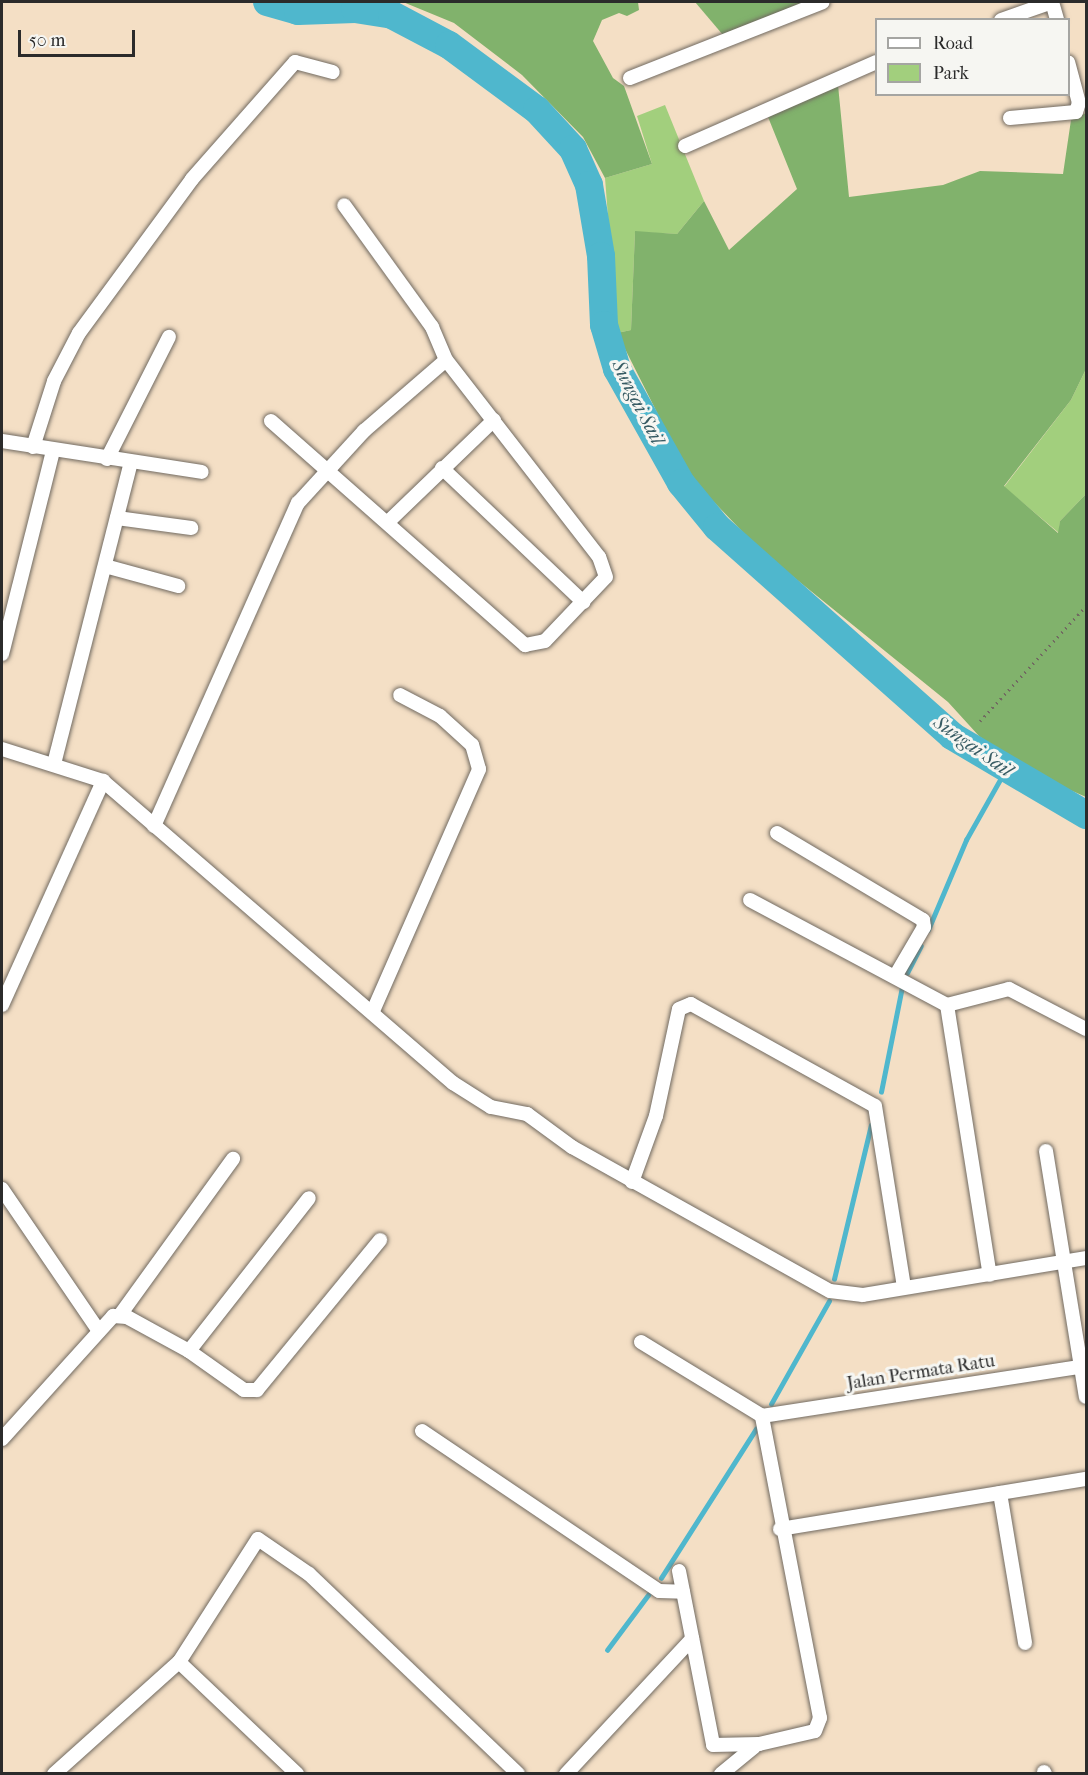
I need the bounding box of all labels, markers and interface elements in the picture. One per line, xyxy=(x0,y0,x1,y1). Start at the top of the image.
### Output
scale bar xyxy=(21,18,138,56)
legend xyxy=(875,18,1070,96)
text: 50 m xyxy=(29,30,65,51)
text: Road xyxy=(933,33,973,54)
text: Park xyxy=(933,63,969,84)
water label: Sungai Sail xyxy=(607,356,669,448)
water label: Sungai Sail xyxy=(929,710,1017,782)
street label: Jalan Permata Ratu xyxy=(845,1351,997,1395)

